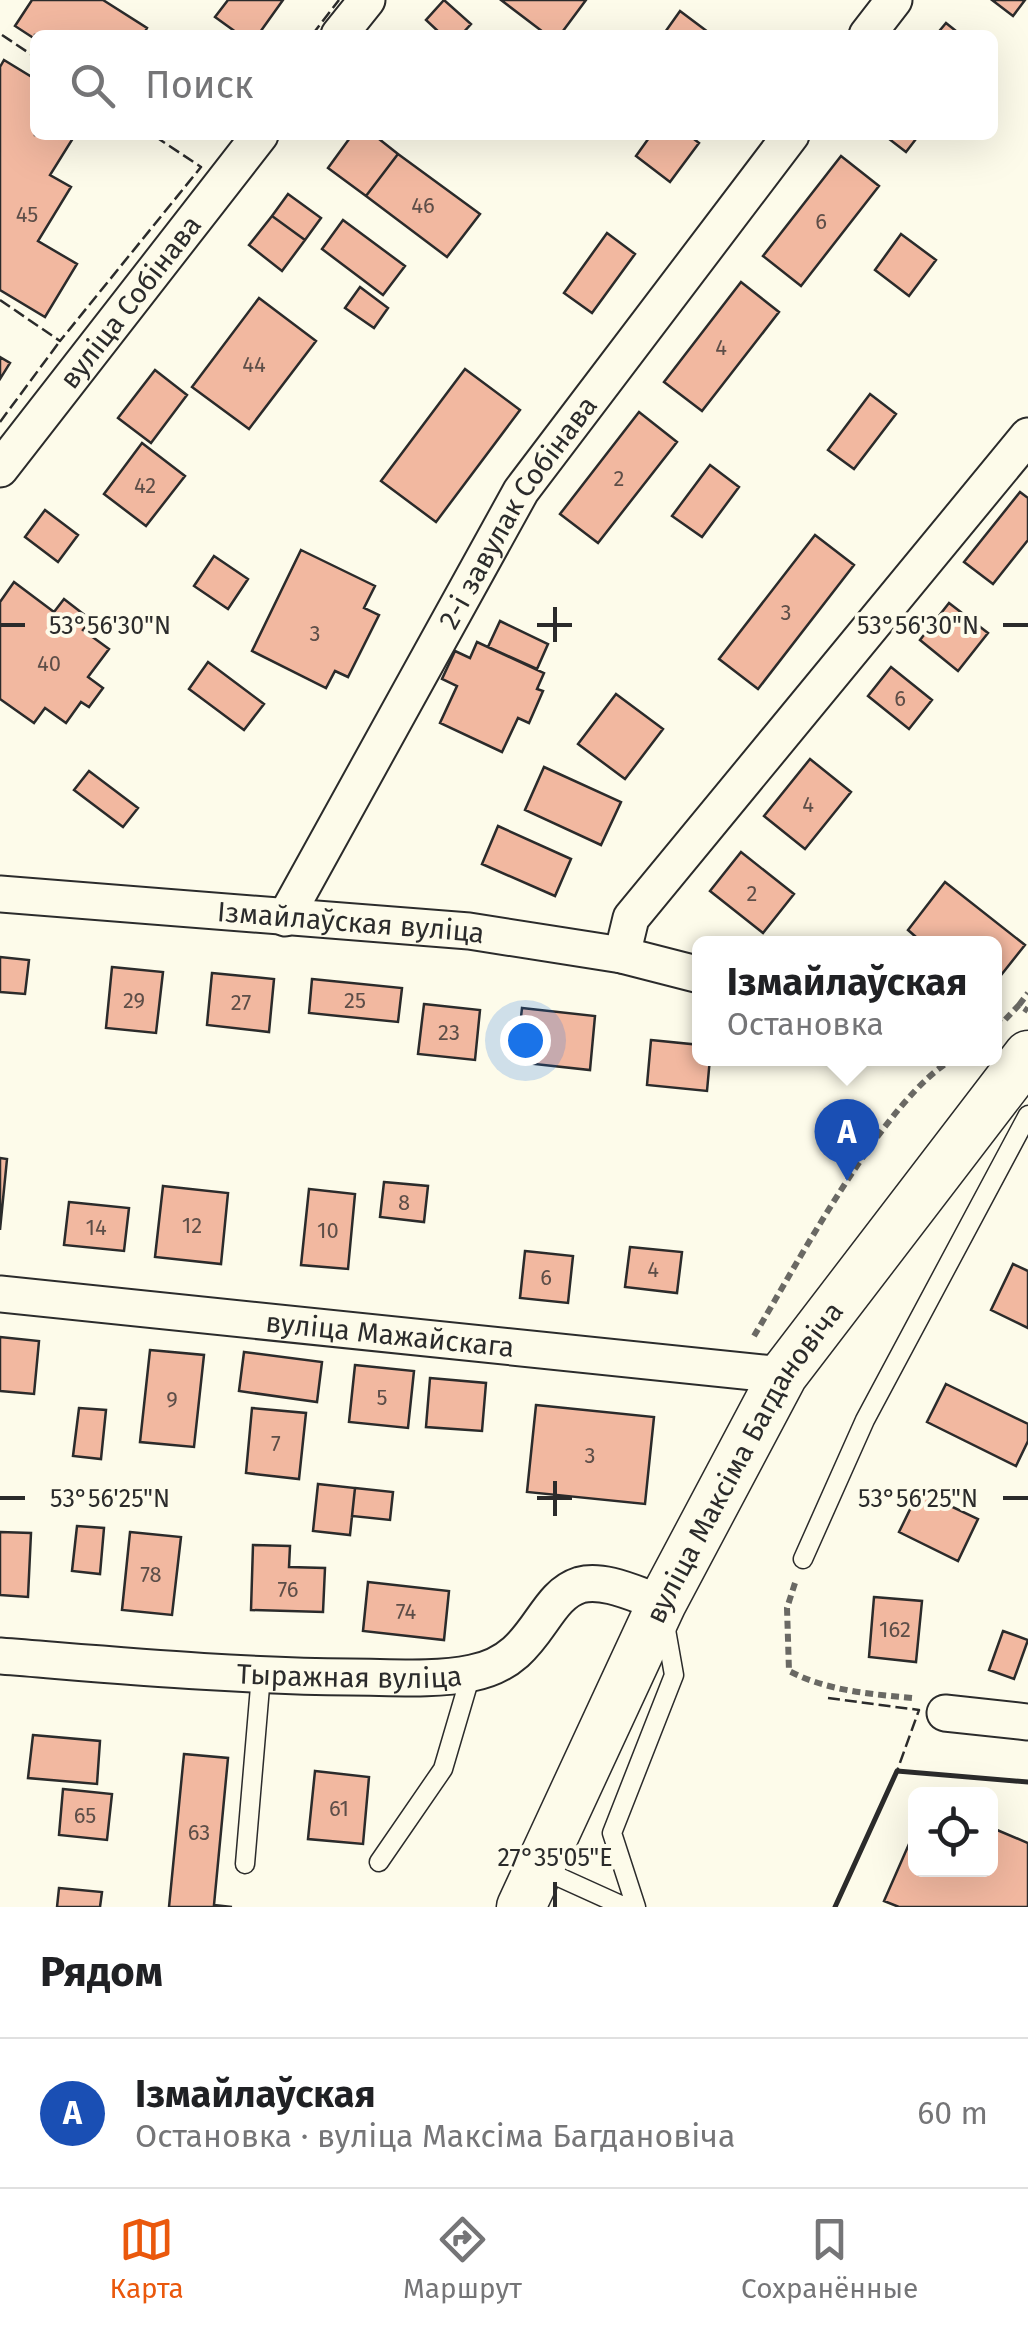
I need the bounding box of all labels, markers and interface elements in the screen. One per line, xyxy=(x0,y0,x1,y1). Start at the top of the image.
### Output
search box xyxy=(30,30,998,140)
icon: search xyxy=(65,58,120,113)
text: Поиск xyxy=(145,62,254,108)
house number: 46 xyxy=(411,192,435,219)
house number: 45 xyxy=(16,201,38,228)
house number: 6 xyxy=(815,208,827,235)
street label: вуліца Собінава xyxy=(53,209,208,395)
house number: 4 xyxy=(715,334,727,361)
house number: 44 xyxy=(242,351,266,378)
street label: 2-і завулак Собінава xyxy=(432,389,604,634)
house number: 2 xyxy=(614,465,624,492)
house number: 42 xyxy=(134,472,156,499)
house number: 3 xyxy=(781,599,791,626)
text: 53°56'30"N xyxy=(49,611,171,641)
text: 53°56'30"N xyxy=(857,611,979,641)
house number: 3 xyxy=(310,620,320,647)
house number: 40 xyxy=(37,650,61,677)
house number: 6 xyxy=(894,685,906,712)
house number: 4 xyxy=(802,791,814,818)
house number: 2 xyxy=(747,880,757,907)
street label: Ізмайлаўская вуліца xyxy=(216,895,487,950)
popup xyxy=(692,936,1002,1066)
text: Ізмайлаўская xyxy=(727,959,967,1005)
house number: 29 xyxy=(123,987,145,1014)
house number: 25 xyxy=(344,987,366,1014)
house number: 27 xyxy=(231,989,251,1016)
text: Остановка xyxy=(727,1005,884,1043)
your location xyxy=(500,1015,551,1066)
house number: 23 xyxy=(438,1019,460,1046)
pin: A xyxy=(814,1098,880,1181)
house number: 8 xyxy=(398,1189,410,1216)
house number: 12 xyxy=(182,1212,202,1239)
house number: 14 xyxy=(85,1214,107,1241)
house number: 10 xyxy=(317,1217,339,1244)
house number: 4 xyxy=(647,1256,659,1283)
house number: 6 xyxy=(540,1264,552,1291)
street label: вуліца Максіма Багдановіча xyxy=(638,1295,850,1628)
street label: вуліца Мажайскага xyxy=(264,1305,516,1364)
house number: 5 xyxy=(376,1384,388,1411)
house number: 9 xyxy=(166,1386,178,1413)
house number: 7 xyxy=(271,1430,281,1457)
house number: 3 xyxy=(585,1442,595,1469)
text: 53°56'25"N xyxy=(50,1484,170,1514)
text: 53°56'25"N xyxy=(858,1484,978,1514)
house number: 78 xyxy=(140,1561,162,1588)
house number: 76 xyxy=(278,1576,299,1603)
house number: 74 xyxy=(396,1598,417,1625)
house number: 162 xyxy=(879,1616,911,1643)
street label: Тыражная вуліца xyxy=(236,1657,464,1695)
map controls xyxy=(908,1787,998,1877)
button: locate xyxy=(908,1787,998,1877)
house number: 61 xyxy=(329,1795,349,1822)
house number: 65 xyxy=(74,1802,96,1829)
house number: 63 xyxy=(188,1819,210,1846)
text: 27°35'05"E xyxy=(497,1843,613,1873)
text: Рядом xyxy=(40,1947,163,1997)
text: Ізмайлаўская xyxy=(135,2071,376,2117)
text: A xyxy=(63,2094,82,2132)
text: 60 m xyxy=(917,2094,988,2132)
text: Остановка · вуліца Максіма Багдановіча xyxy=(135,2117,735,2155)
tab: Карта xyxy=(110,2212,184,2305)
tab: Маршрут xyxy=(403,2212,522,2305)
tab: Сохранённые xyxy=(741,2212,918,2305)

